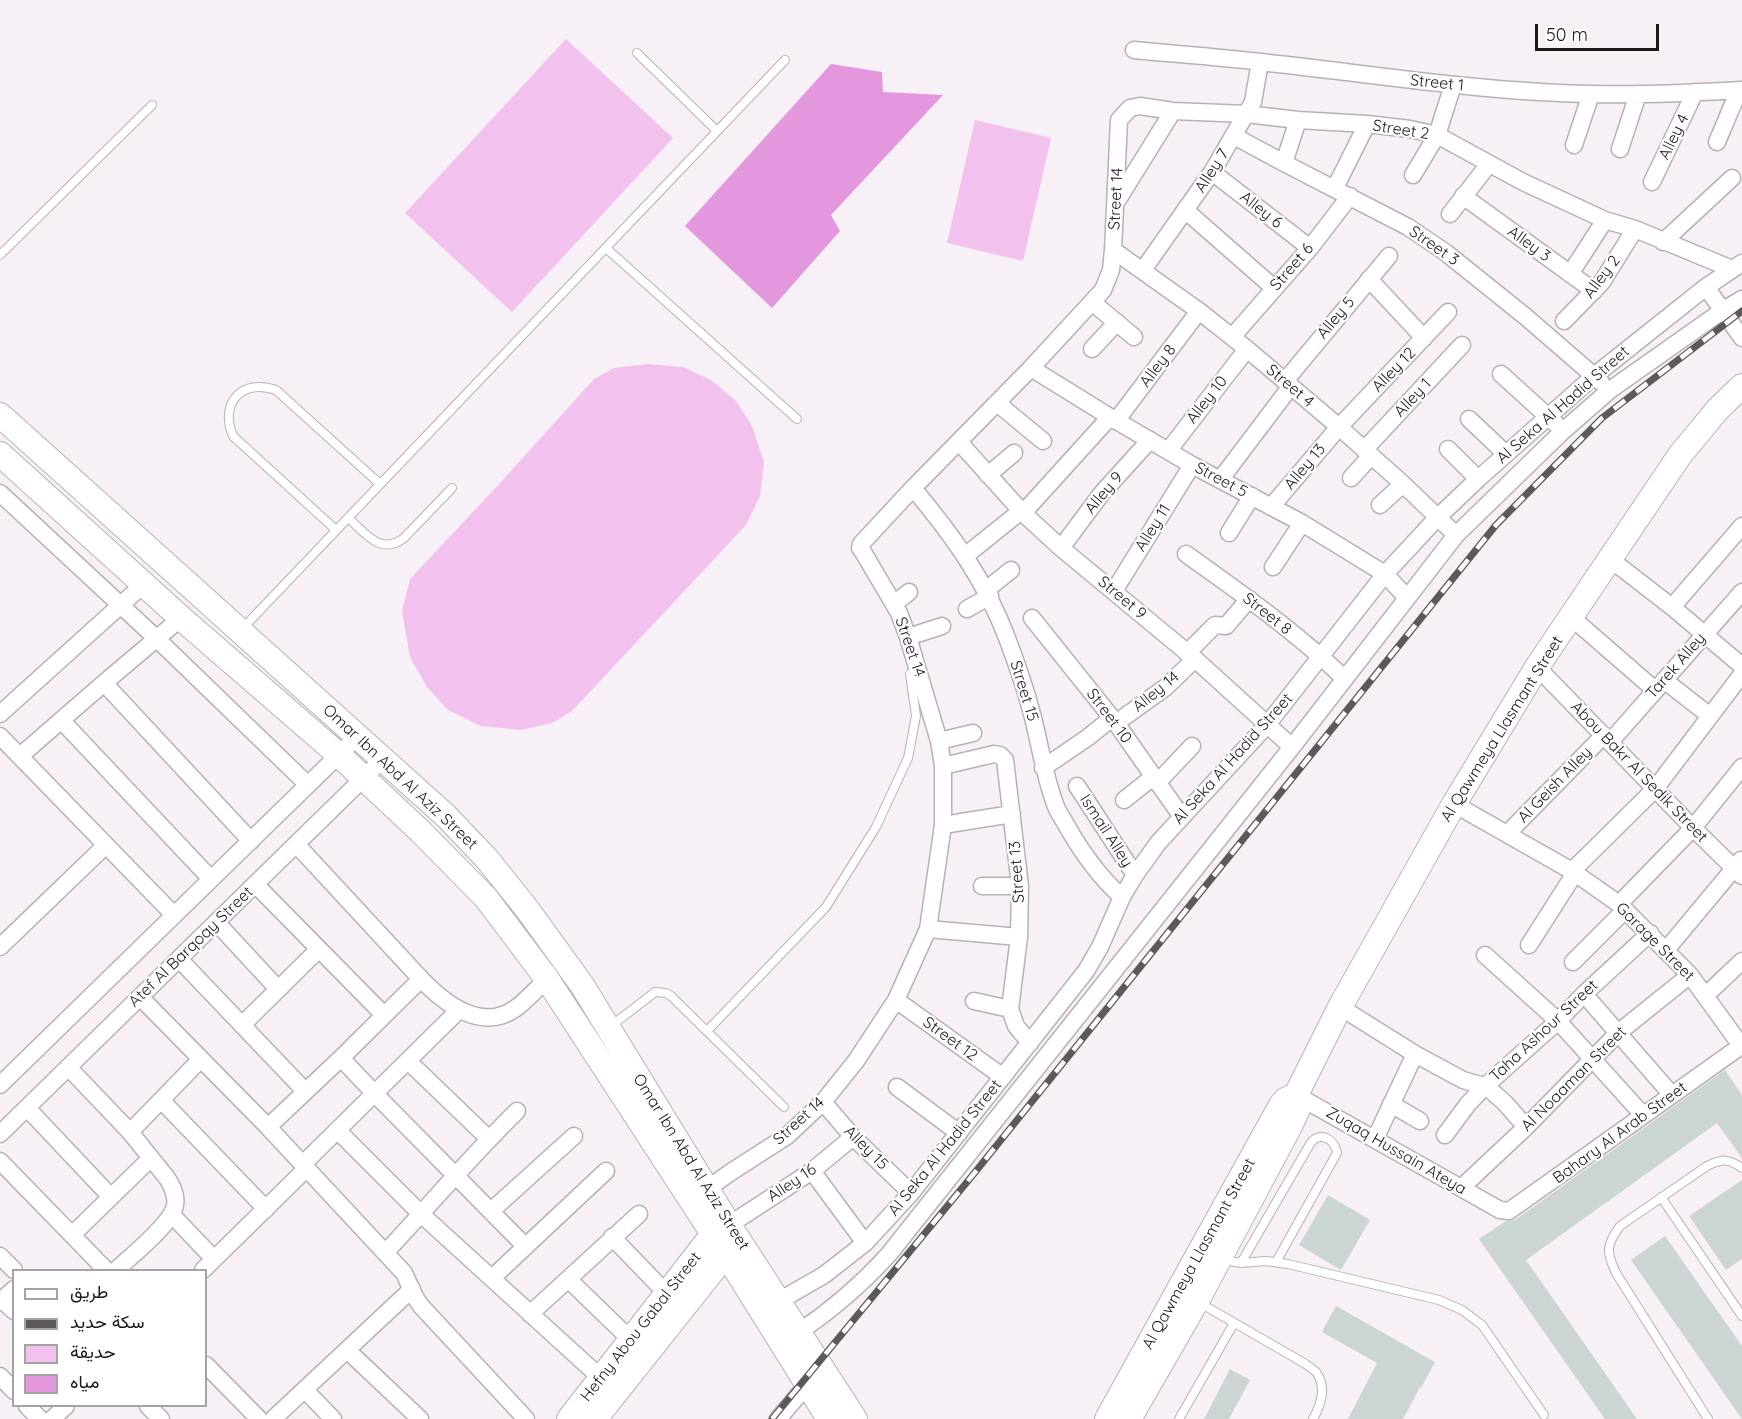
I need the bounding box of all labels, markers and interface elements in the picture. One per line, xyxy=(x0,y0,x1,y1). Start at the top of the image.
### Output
scale bar xyxy=(1538,12,1662,50)
text: 50 m xyxy=(1546,23,1588,46)
street label: Street 1 xyxy=(1409,71,1465,95)
street label: Alley 4 xyxy=(1655,111,1693,163)
street label: Street 2 xyxy=(1371,116,1431,144)
street label: Alley 7 xyxy=(1191,146,1233,196)
street label: Street 14 xyxy=(1105,167,1127,231)
street label: Alley 6 xyxy=(1236,187,1286,233)
street label: Street 3 xyxy=(1405,222,1463,270)
street label: Alley 3 xyxy=(1504,222,1554,266)
street label: Street 6 xyxy=(1266,239,1318,295)
street label: Alley 2 xyxy=(1580,252,1624,302)
street label: Alley 5 xyxy=(1313,293,1359,343)
street label: Alley 8 xyxy=(1136,341,1180,391)
street label: Al Seka Al Hadid Street xyxy=(1493,342,1633,468)
street label: Alley 12 xyxy=(1368,344,1420,396)
street label: Street 4 xyxy=(1262,360,1318,412)
street label: Alley 10 xyxy=(1182,372,1232,428)
street label: Alley 1 xyxy=(1390,375,1436,421)
street label: Alley 13 xyxy=(1280,440,1330,494)
street label: Street 5 xyxy=(1191,458,1251,502)
street label: Alley 9 xyxy=(1081,468,1127,518)
street label: Alley 11 xyxy=(1131,501,1175,555)
street label: Street 9 xyxy=(1094,572,1150,624)
street label: Street 8 xyxy=(1239,589,1295,639)
street label: Street 14 xyxy=(891,614,929,680)
street label: Tarek Alley xyxy=(1642,629,1710,703)
street label: Al Qawmeya Llasmant Street xyxy=(1437,633,1567,825)
street label: Street 15 xyxy=(1006,658,1042,724)
street label: Alley 14 xyxy=(1129,668,1183,716)
street label: Street 10 xyxy=(1082,685,1136,747)
street label: Al Seka Al Hadid Street xyxy=(1169,690,1297,828)
street label: Abou Bakr Al Sedik Street xyxy=(1567,698,1711,846)
street label: Omar Ibn Abd Al Aziz Street xyxy=(319,700,481,854)
street label: Al Geish Alley xyxy=(1514,743,1596,827)
street label: Ismail Alley xyxy=(1075,791,1137,871)
street label: Street 13 xyxy=(1005,840,1029,904)
street label: Atef Al Barqoqy Street xyxy=(125,883,257,1011)
street label: Garage Street xyxy=(1612,899,1698,985)
street label: Taha Ashour Street xyxy=(1486,976,1602,1086)
street label: Street 12 xyxy=(919,1013,981,1065)
street label: Al Noaaman Street xyxy=(1517,1022,1631,1136)
street label: Omar Ibn Abd Al Aziz Street xyxy=(629,1070,753,1254)
street label: Al Seka Al Hadid Street xyxy=(884,1076,1006,1220)
street label: Bahary Al Arab Street xyxy=(1549,1078,1691,1188)
street label: Street 14 xyxy=(769,1093,829,1149)
street label: Zuqaq Hussain Ateya xyxy=(1323,1103,1469,1199)
street label: Alley 15 xyxy=(840,1122,892,1174)
street label: Al Qawmeya Llasmant Street xyxy=(1138,1155,1260,1353)
street label: Alley 16 xyxy=(764,1160,820,1206)
street label: Hefny Abou Gabal Street xyxy=(577,1248,705,1406)
legend xyxy=(12,1269,207,1407)
text: طريق xyxy=(70,1280,108,1303)
text: سكة حديد xyxy=(70,1310,144,1333)
text: حديقة xyxy=(70,1340,116,1363)
text: مياه xyxy=(70,1370,99,1393)

